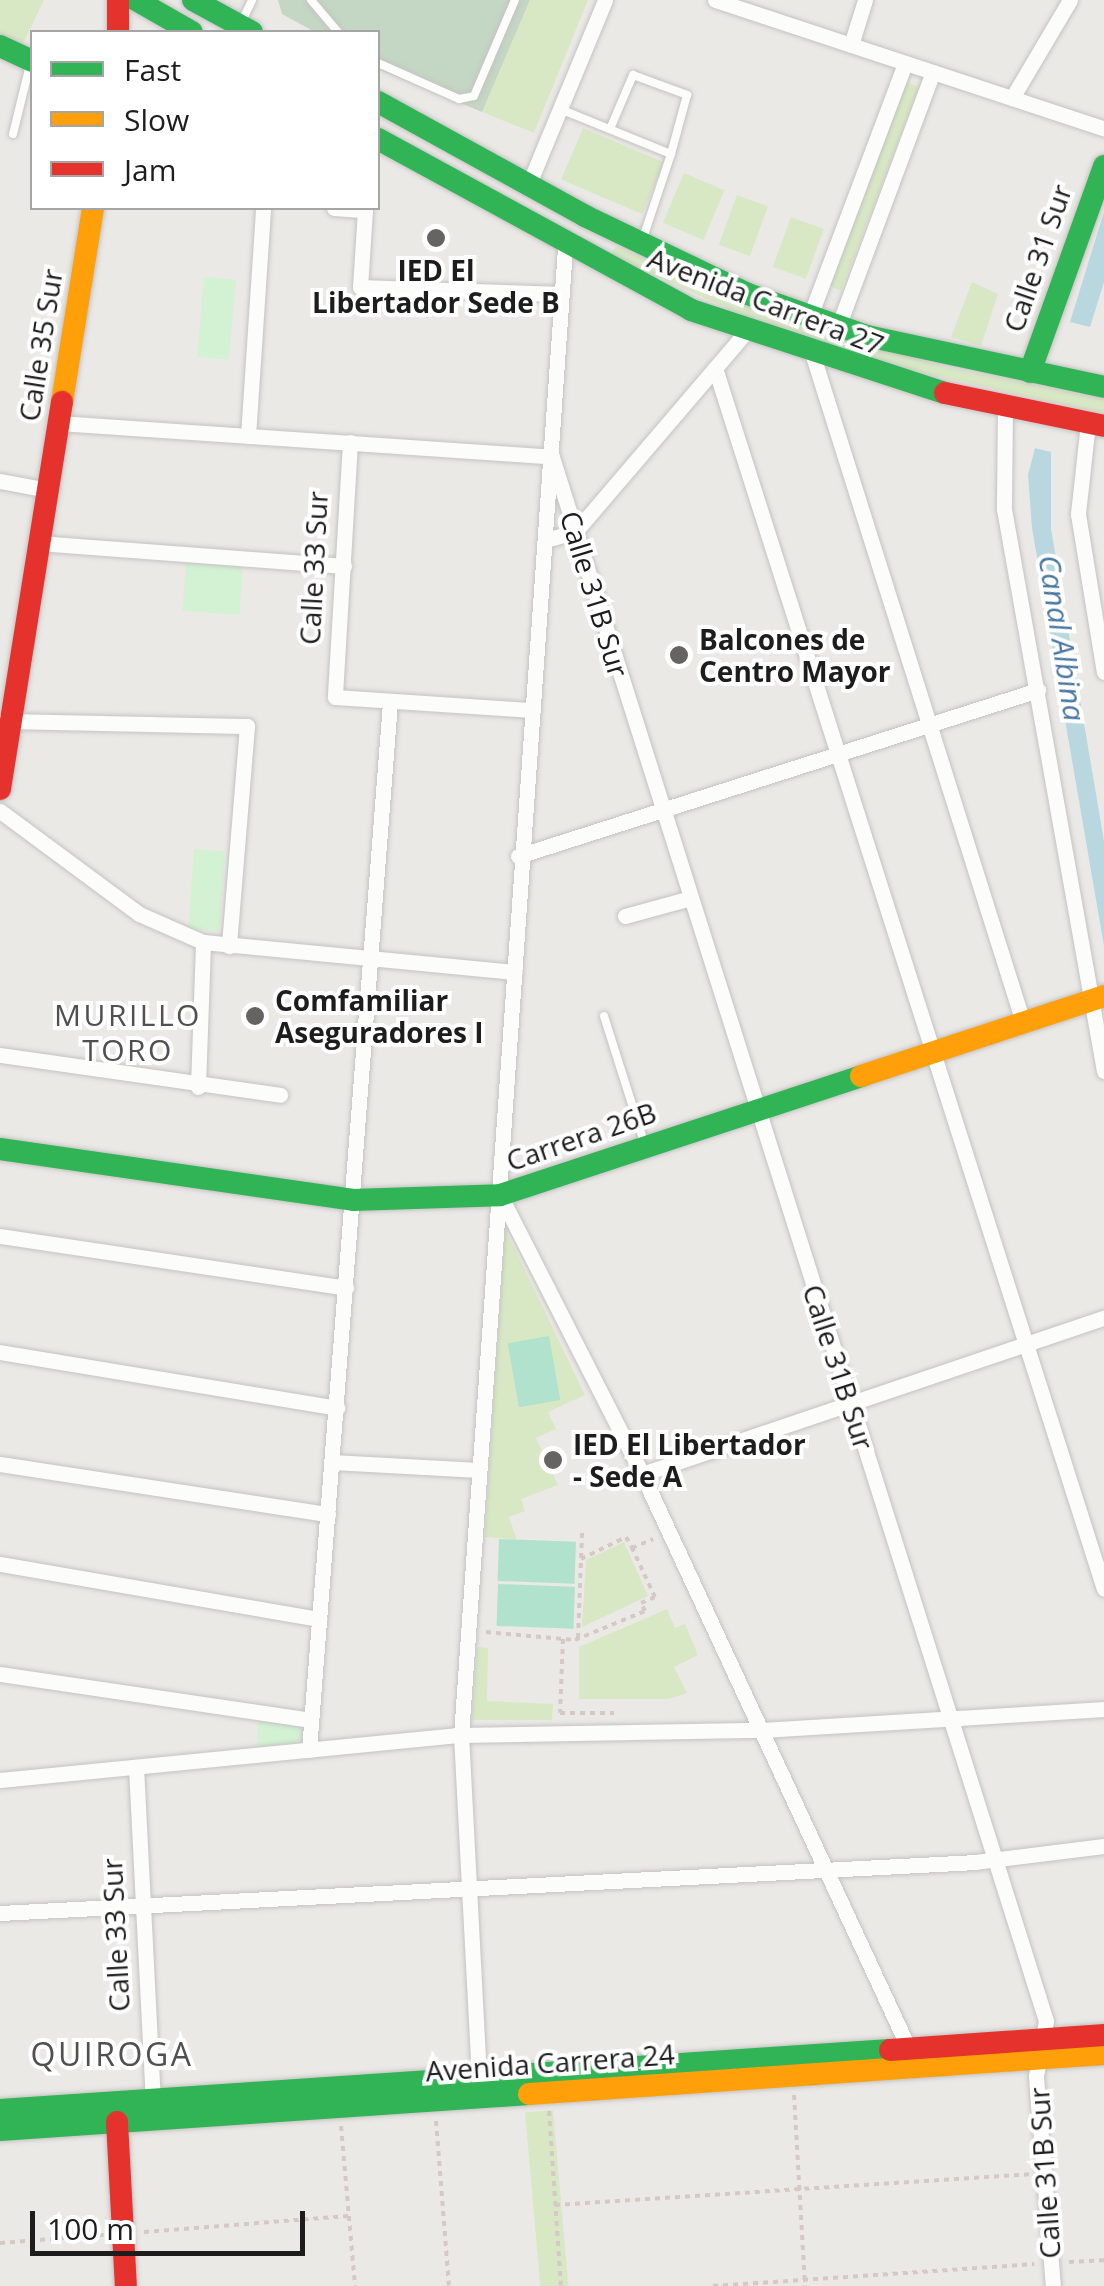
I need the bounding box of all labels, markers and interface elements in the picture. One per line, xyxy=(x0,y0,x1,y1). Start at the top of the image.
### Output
legend xyxy=(30,30,380,210)
text: Fast xyxy=(124,49,181,90)
text: Slow xyxy=(124,99,189,140)
text: Jam xyxy=(124,149,177,190)
street label: Calle 31 Sur xyxy=(996,180,1078,336)
marker: IED El Libertador Sede B xyxy=(425,227,447,249)
street label: Avenida Carrera 27 xyxy=(643,241,889,361)
place label: IED El Libertador Sede B xyxy=(312,253,560,319)
street label: Calle 35 Sur xyxy=(11,267,69,423)
street label: Calle 33 Sur xyxy=(292,490,334,646)
street label: Calle 31B Sur xyxy=(554,507,636,681)
water label: Canal Albina xyxy=(1031,552,1093,724)
place label: Balcones de Centro Mayor xyxy=(699,622,891,688)
marker: Balcones de Centro Mayor xyxy=(668,644,690,666)
place label: Comfamiliar Aseguradores I xyxy=(275,983,483,1049)
district label: MURILLO TORO xyxy=(54,997,202,1068)
marker: Comfamiliar Aseguradores I xyxy=(244,1005,266,1027)
street label: Carrera 26B xyxy=(502,1095,660,1177)
street label: Calle 31B Sur xyxy=(796,1280,882,1454)
place label: IED El Libertador - Sede A xyxy=(573,1427,806,1493)
marker: IED El Libertador - Sede A xyxy=(542,1449,564,1471)
street label: Calle 33 Sur xyxy=(94,1857,136,2013)
district label: QUIROGA xyxy=(31,2035,193,2073)
street label: Avenida Carrera 24 xyxy=(424,2037,676,2087)
street label: Calle 31B Sur xyxy=(1021,2086,1067,2260)
scale bar xyxy=(35,2191,310,2253)
text: 100 m xyxy=(47,2208,134,2249)

